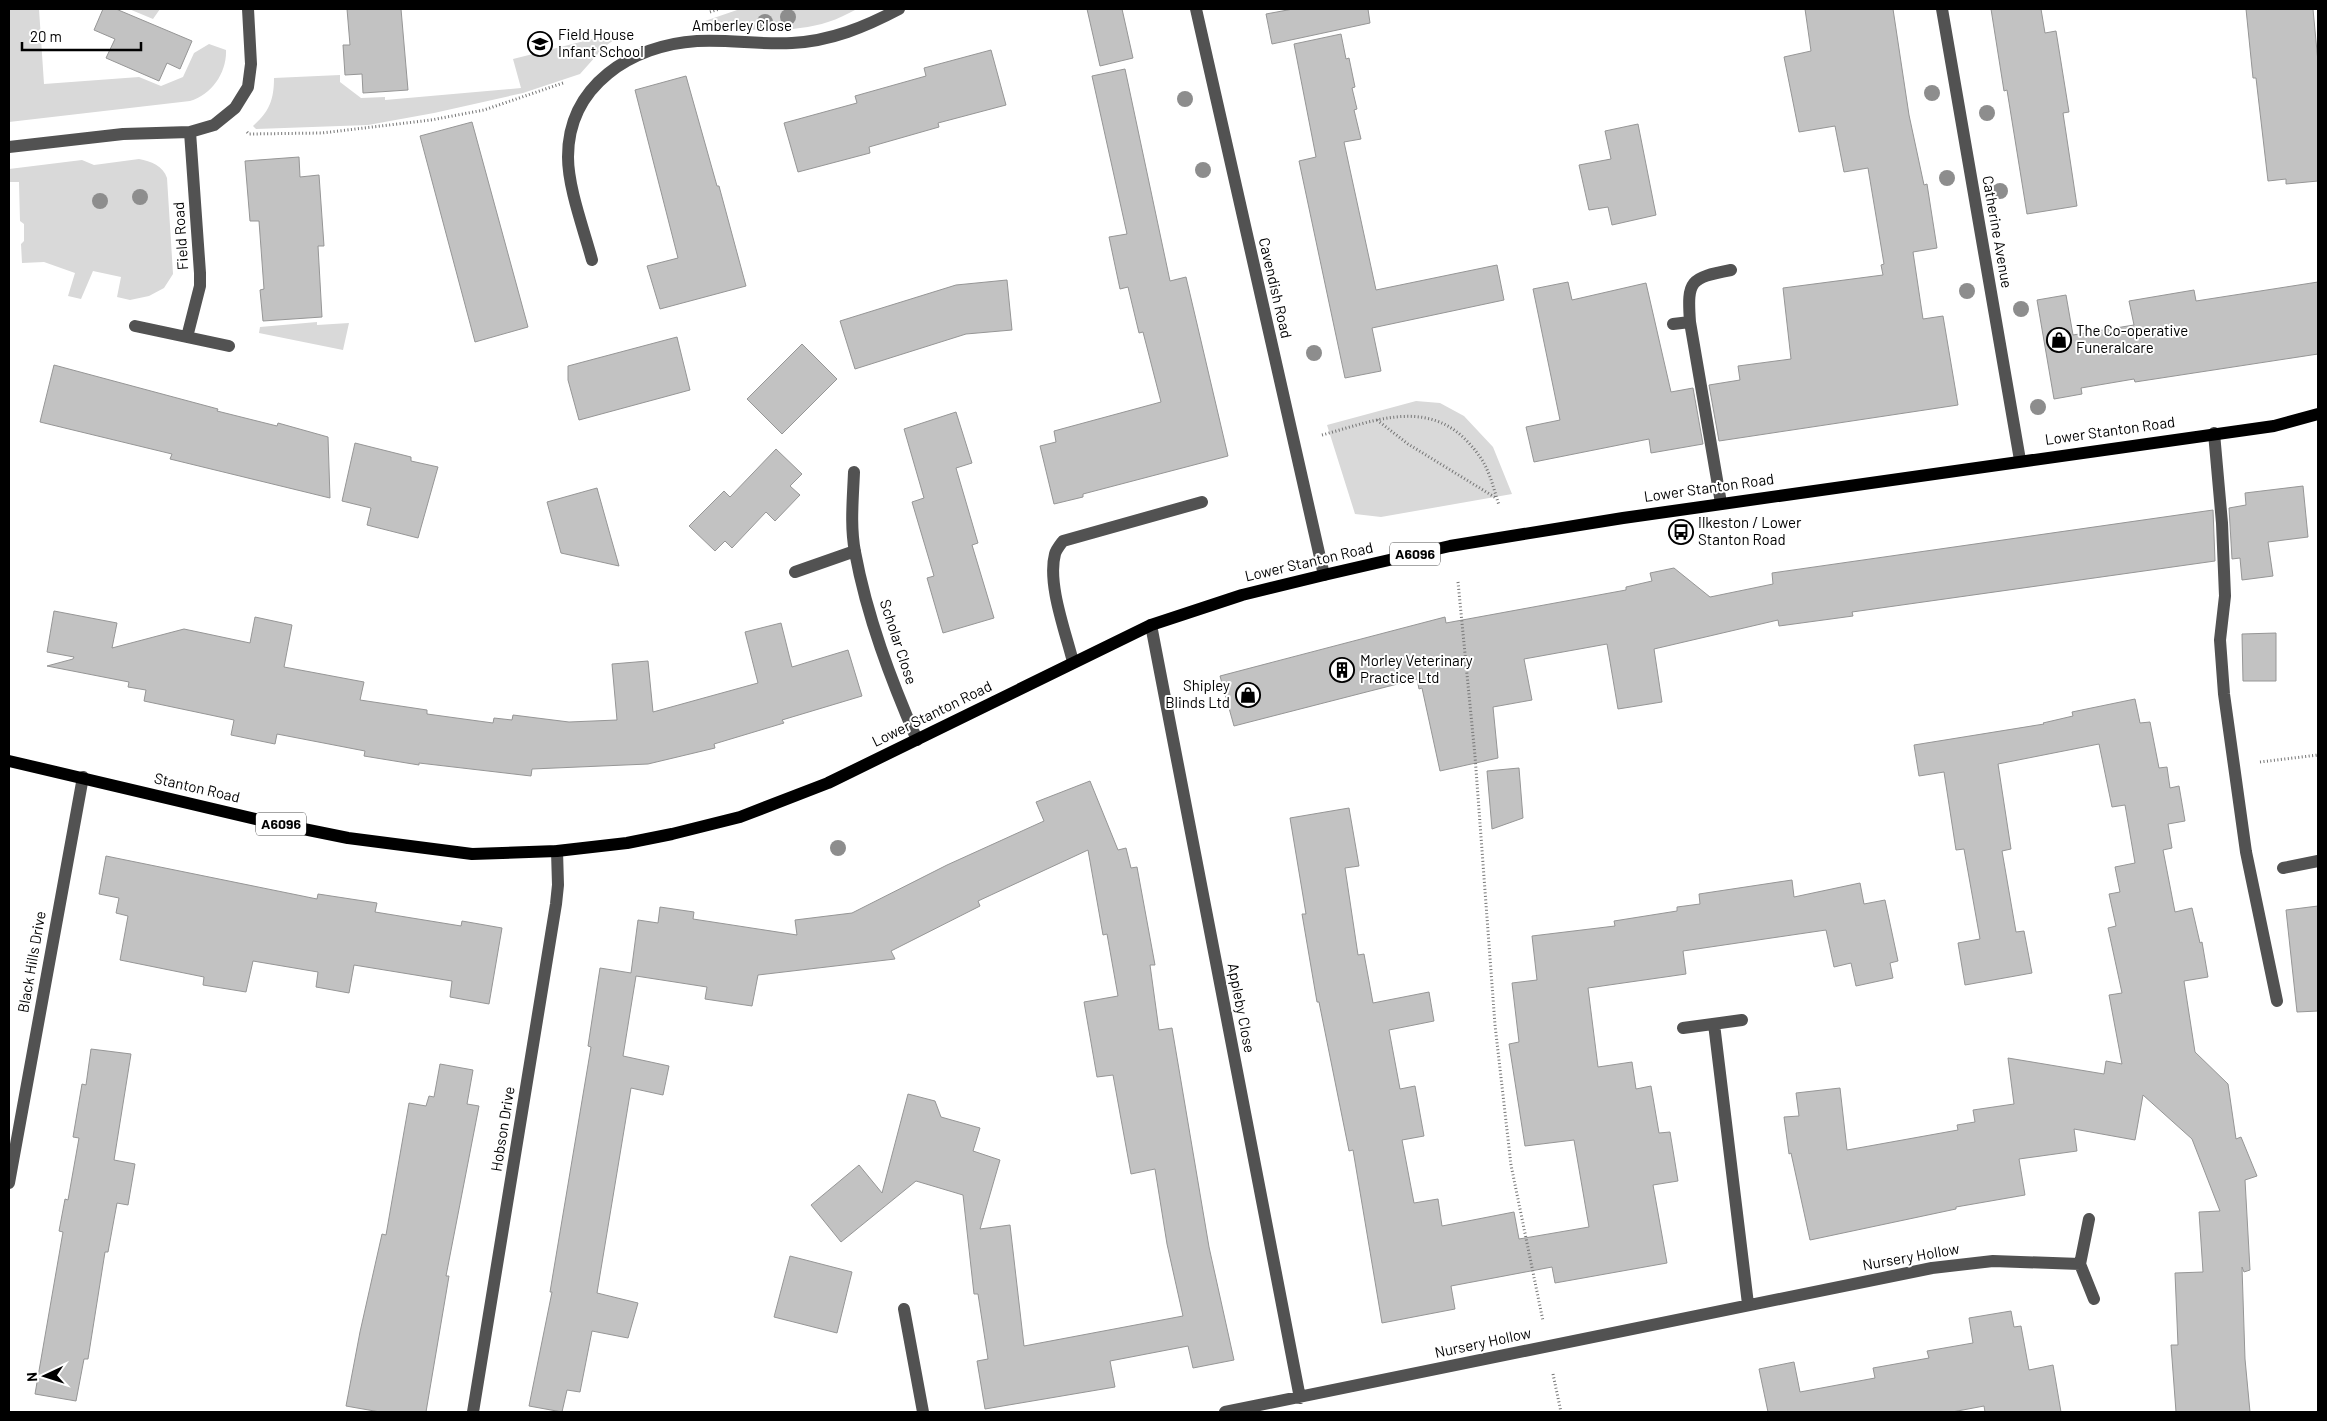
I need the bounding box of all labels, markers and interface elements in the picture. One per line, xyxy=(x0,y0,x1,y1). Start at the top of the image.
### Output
street label: Amberley Close xyxy=(692,16,792,34)
scale bar xyxy=(22,20,141,52)
place label: Field House Infant School xyxy=(558,25,644,60)
text: 20 m xyxy=(30,27,62,45)
school or university icon: Field House Infant School xyxy=(527,31,553,57)
street label: Catherine Avenue xyxy=(1979,174,2017,290)
street label: Field Road xyxy=(169,201,191,271)
street label: Cavendish Road xyxy=(1256,236,1296,340)
place label: The Co-operative Funeralcare xyxy=(2076,321,2188,356)
shop icon: The Co-operative Funeralcare xyxy=(2046,327,2072,353)
street label: Lower Stanton Road xyxy=(2044,412,2176,448)
street label: Lower Stanton Road xyxy=(1643,469,1775,505)
place label: Ilkeston / Lower Stanton Road xyxy=(1698,513,1802,548)
bus stop icon: Ilkeston / Lower Stanton Road xyxy=(1668,519,1694,545)
street label: Lower Stanton Road xyxy=(1243,538,1375,585)
road number: A6096 xyxy=(1390,542,1440,566)
street label: Scholar Close xyxy=(877,597,921,686)
place label: Morley Veterinary Practice Ltd xyxy=(1360,651,1473,686)
building icon: Morley Veterinary Practice Ltd xyxy=(1329,657,1355,683)
street label: Lower Stanton Road xyxy=(869,676,994,750)
place label: Shipley Blinds Ltd xyxy=(1165,676,1230,711)
shop icon: Shipley Blinds Ltd xyxy=(1235,682,1261,708)
street label: Stanton Road xyxy=(153,768,242,806)
road number: A6096 xyxy=(256,812,306,836)
street label: Black Hills Drive xyxy=(13,910,49,1014)
street label: Appleby Close xyxy=(1224,961,1260,1054)
street label: Hobson Drive xyxy=(486,1085,518,1173)
street label: Nursery Hollow xyxy=(1861,1239,1961,1273)
street label: Nursery Hollow xyxy=(1433,1323,1533,1361)
north arrow xyxy=(20,1351,70,1401)
text: N xyxy=(23,1372,40,1382)

